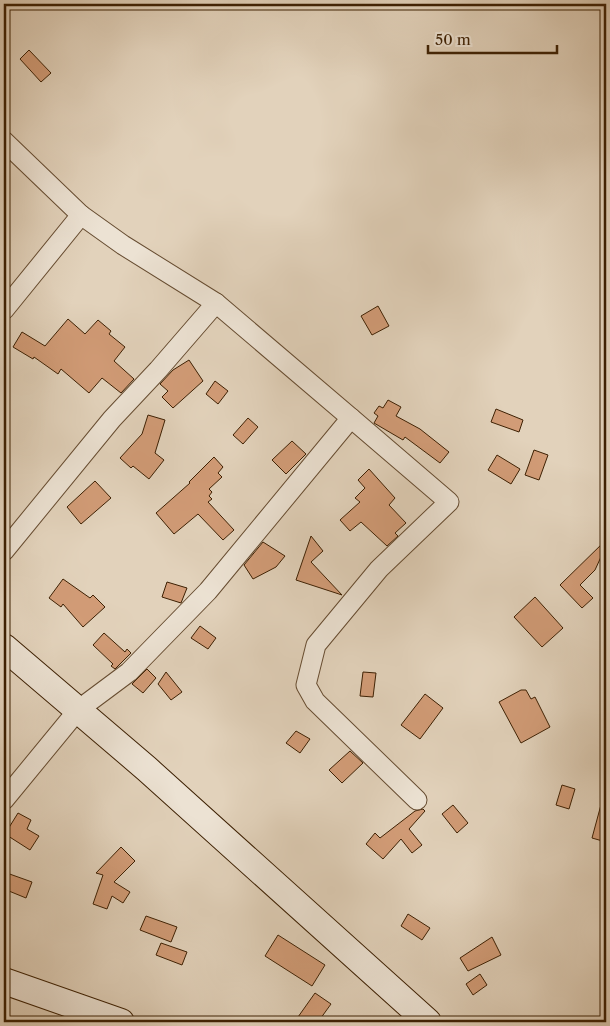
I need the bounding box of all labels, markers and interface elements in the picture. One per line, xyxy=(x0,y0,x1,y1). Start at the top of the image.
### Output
scale bar xyxy=(428,22,556,54)
text: 50 m xyxy=(435,30,471,49)

